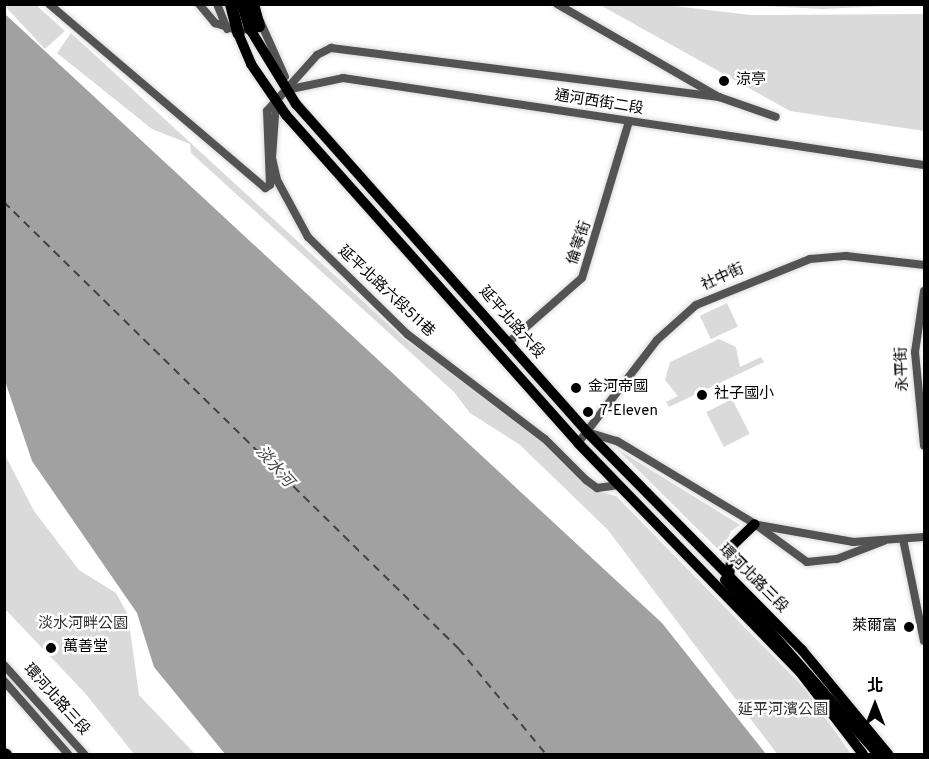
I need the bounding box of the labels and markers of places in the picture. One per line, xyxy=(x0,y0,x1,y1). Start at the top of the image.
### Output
place label: 涼亭 xyxy=(736,72,766,90)
marker: 涼亭 xyxy=(717,74,731,88)
place label: 金河帝國 xyxy=(588,379,648,397)
marker: 金河帝國 xyxy=(569,381,583,395)
place label: 社子國小 xyxy=(714,386,774,404)
marker: 社子國小 xyxy=(695,388,709,402)
place label: 7-Eleven xyxy=(600,403,658,421)
marker: 7-Eleven xyxy=(581,405,595,419)
place label: 萊爾富 xyxy=(852,618,897,636)
marker: 萊爾富 xyxy=(902,620,916,634)
place label: 萬善堂 xyxy=(63,639,108,657)
marker: 萬善堂 xyxy=(44,641,58,655)

